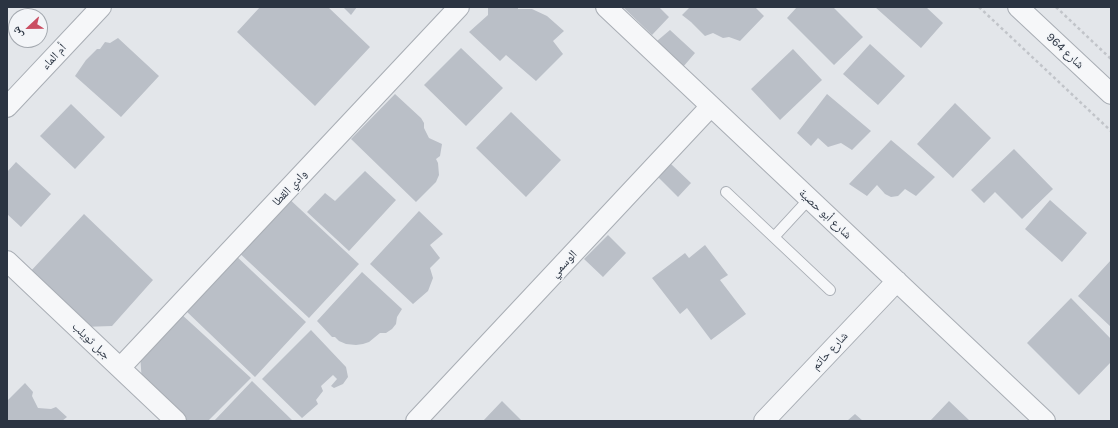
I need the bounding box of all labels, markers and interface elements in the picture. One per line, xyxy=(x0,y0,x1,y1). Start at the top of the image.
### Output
north arrow xyxy=(8,8,48,48)
text: ش xyxy=(9,24,26,40)
street label: شارع 964 xyxy=(1043,30,1087,72)
street label: أم الماء xyxy=(38,41,70,73)
street label: وادي القطا xyxy=(270,167,310,209)
street label: شارع أبو حصية xyxy=(796,186,854,242)
street label: الوسمي xyxy=(548,247,580,281)
street label: جبل ثويلب xyxy=(69,319,113,363)
street label: شارع حاتم xyxy=(809,329,851,373)

